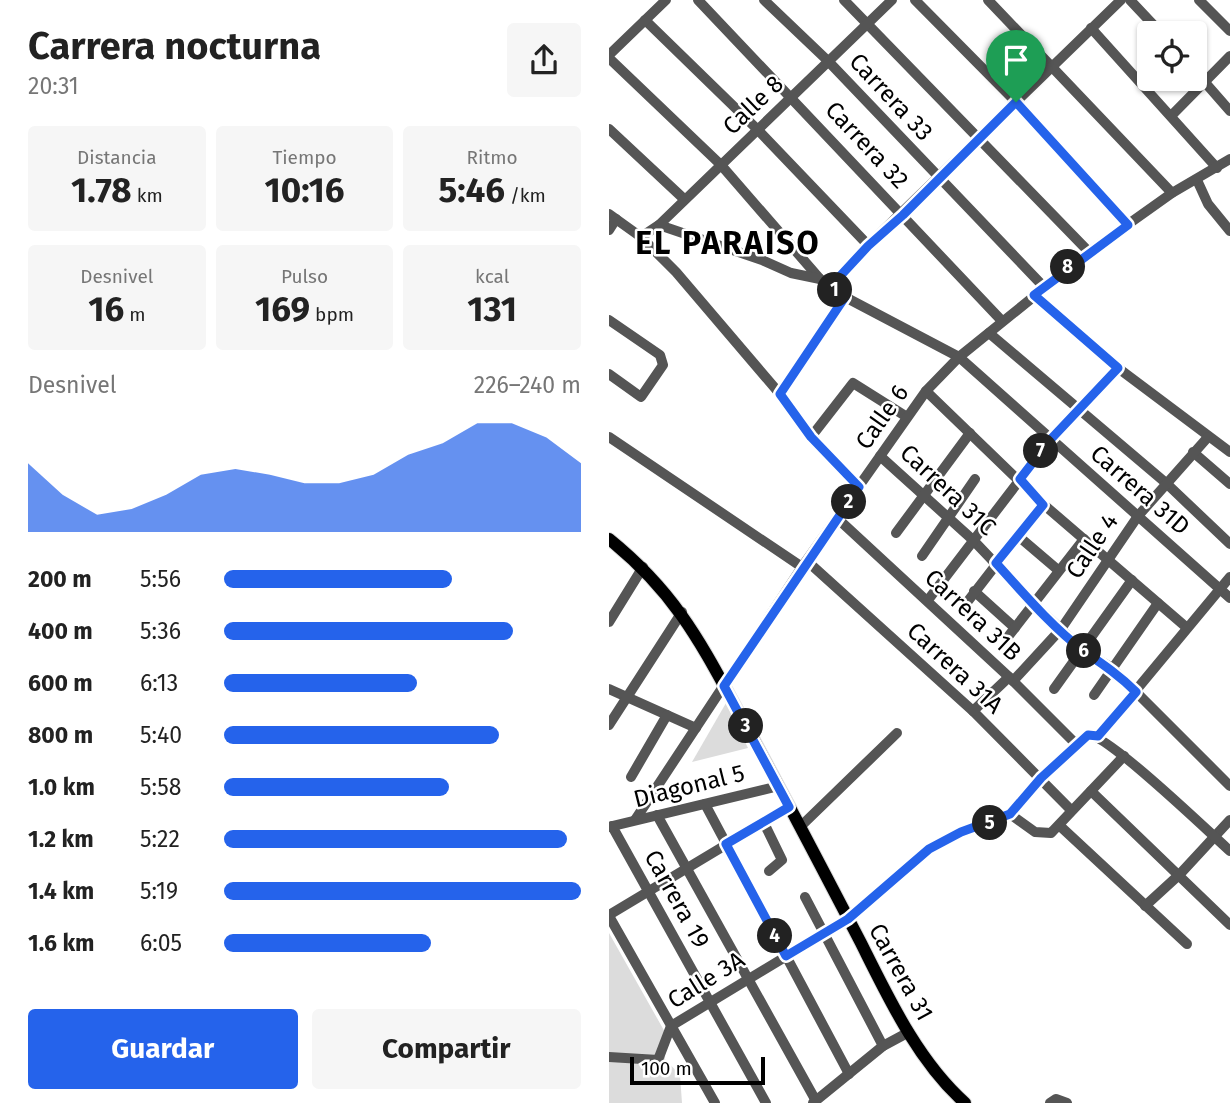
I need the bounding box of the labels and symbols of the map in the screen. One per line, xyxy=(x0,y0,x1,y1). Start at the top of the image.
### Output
pin xyxy=(986,30,1046,102)
street label: Carrera 33 xyxy=(844,48,938,146)
street label: Calle 8 xyxy=(717,70,789,140)
street label: Carrera 32 xyxy=(820,96,914,194)
district label: EL PARAISO xyxy=(635,224,821,262)
pin: 8 xyxy=(1051,250,1085,284)
pin: 1 xyxy=(817,272,853,308)
street label: Calle 6 xyxy=(850,379,914,455)
pin: 7 xyxy=(1023,434,1059,468)
street label: Carrera 31C xyxy=(894,439,1002,541)
street label: Carrera 31D xyxy=(1085,439,1195,541)
pin: 2 xyxy=(831,484,867,520)
street label: Calle 4 xyxy=(1060,508,1124,584)
street label: Carrera 31B xyxy=(919,563,1027,667)
street label: Carrera 31A xyxy=(901,617,1009,719)
pin: 6 xyxy=(1067,634,1101,668)
pin: 3 xyxy=(729,708,763,744)
street label: Diagonal 5 xyxy=(631,759,747,813)
pin: 5 xyxy=(973,806,1007,840)
street label: Carrera 19 xyxy=(639,845,715,953)
pin: 4 xyxy=(757,918,793,954)
street label: Carrera 31 xyxy=(863,919,939,1025)
street label: Calle 3A xyxy=(662,945,750,1014)
scale bar xyxy=(630,1054,765,1086)

